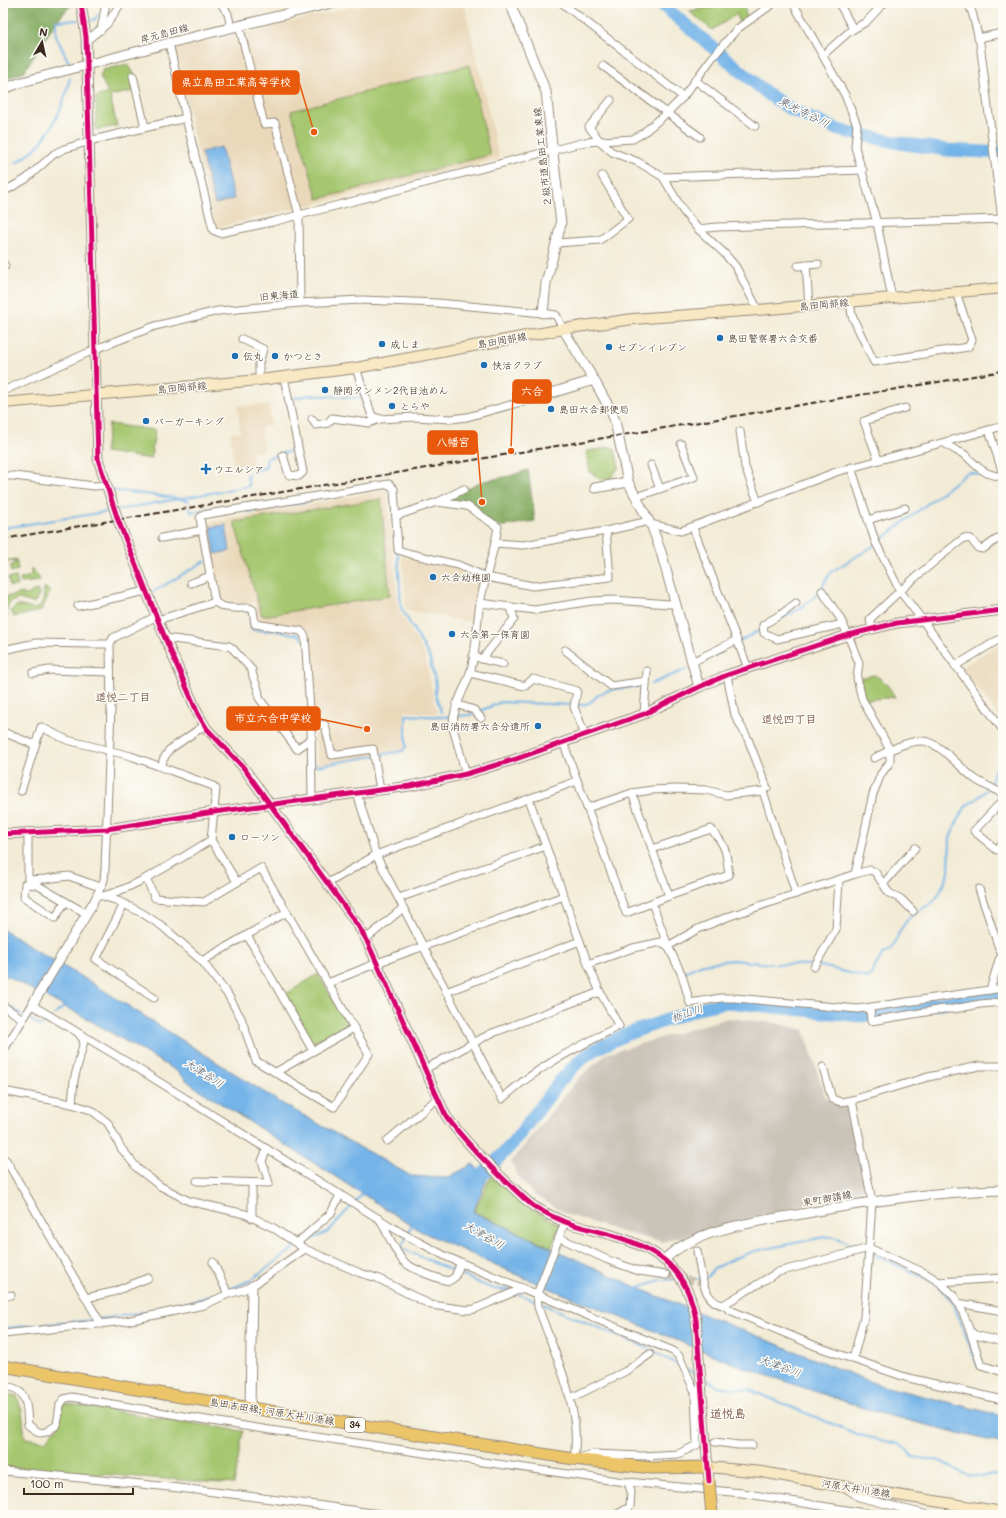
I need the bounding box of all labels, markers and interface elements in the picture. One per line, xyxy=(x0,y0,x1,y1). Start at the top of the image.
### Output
street label: 岸元島田線 xyxy=(138,20,190,46)
north arrow xyxy=(22,22,62,62)
text: N xyxy=(38,24,49,40)
callout: 県立島田工業高等学校 xyxy=(173,71,299,94)
text: 県立島田工業高等学校 xyxy=(181,74,291,89)
water label: 東光寺谷川 xyxy=(776,92,832,131)
street label: ２級市道島田工業東線 xyxy=(530,107,554,207)
street label: 旧東海道 xyxy=(258,286,300,304)
street label: 島田岡部線 xyxy=(798,295,850,313)
street label: 島田岡部線 xyxy=(476,329,528,351)
place label: 島田警察署六合交番 xyxy=(728,331,818,345)
marker: 島田警察署六合交番 xyxy=(715,333,725,343)
place label: 成しま xyxy=(390,337,420,351)
marker: 成しま xyxy=(377,339,387,349)
place label: セブンイレブン xyxy=(617,340,687,354)
marker: セブンイレブン xyxy=(604,342,614,352)
place label: 伝丸 xyxy=(243,349,263,363)
place label: かつとき xyxy=(283,349,323,363)
marker: 伝丸 xyxy=(230,351,240,361)
marker: かつとき xyxy=(270,351,280,361)
place label: 快活クラブ xyxy=(492,358,542,372)
marker: 快活クラブ xyxy=(479,360,489,370)
street label: 島田岡部線 xyxy=(156,378,208,396)
callout: 六合 xyxy=(513,380,551,403)
place label: 静岡タンメン2代目池めん xyxy=(333,383,449,397)
text: 六合 xyxy=(521,383,543,398)
marker: 静岡タンメン2代目池めん xyxy=(320,385,330,395)
place label: とらや xyxy=(400,399,430,413)
marker: とらや xyxy=(387,401,397,411)
place label: 島田六合郵便局 xyxy=(559,402,629,416)
marker: 島田六合郵便局 xyxy=(546,404,556,414)
place label: バーガーキング xyxy=(154,414,224,428)
marker: バーガーキング xyxy=(141,416,151,426)
callout: 八幡宮 xyxy=(428,431,477,454)
text: 八幡宮 xyxy=(437,434,470,449)
place label: ウエルシア xyxy=(214,462,264,476)
marker: ウエルシア xyxy=(201,464,211,474)
place label: 六合幼稚園 xyxy=(441,570,491,584)
marker: 六合幼稚園 xyxy=(428,572,438,582)
place label: 六合第一保育園 xyxy=(460,627,530,641)
marker: 六合第一保育園 xyxy=(447,629,457,639)
district label: 道悦二丁目 xyxy=(96,689,151,704)
callout: 市立六合中学校 xyxy=(227,707,320,730)
text: 市立六合中学校 xyxy=(235,710,312,725)
district label: 道悦四丁目 xyxy=(762,711,817,726)
place label: 島田消防署六合分遣所 xyxy=(430,719,530,733)
marker: 島田消防署六合分遣所 xyxy=(533,721,543,731)
place label: ローソン xyxy=(240,830,280,844)
marker: ローソン xyxy=(227,832,237,842)
water label: 栃山川 xyxy=(669,1000,705,1025)
water label: 大津谷川 xyxy=(182,1055,227,1091)
street label: 東町御請線 xyxy=(801,1187,853,1209)
water label: 大津谷川 xyxy=(461,1217,507,1252)
water label: 大津谷川 xyxy=(757,1351,803,1380)
street label: 島田吉田線; 河原大井川港線 xyxy=(208,1394,336,1428)
district label: 道悦島 xyxy=(710,1405,746,1421)
road number: 34 xyxy=(345,1418,365,1432)
scale bar xyxy=(24,1470,133,1496)
text: 100 m xyxy=(30,1475,64,1491)
street label: 河原大井川港線 xyxy=(820,1476,892,1500)

